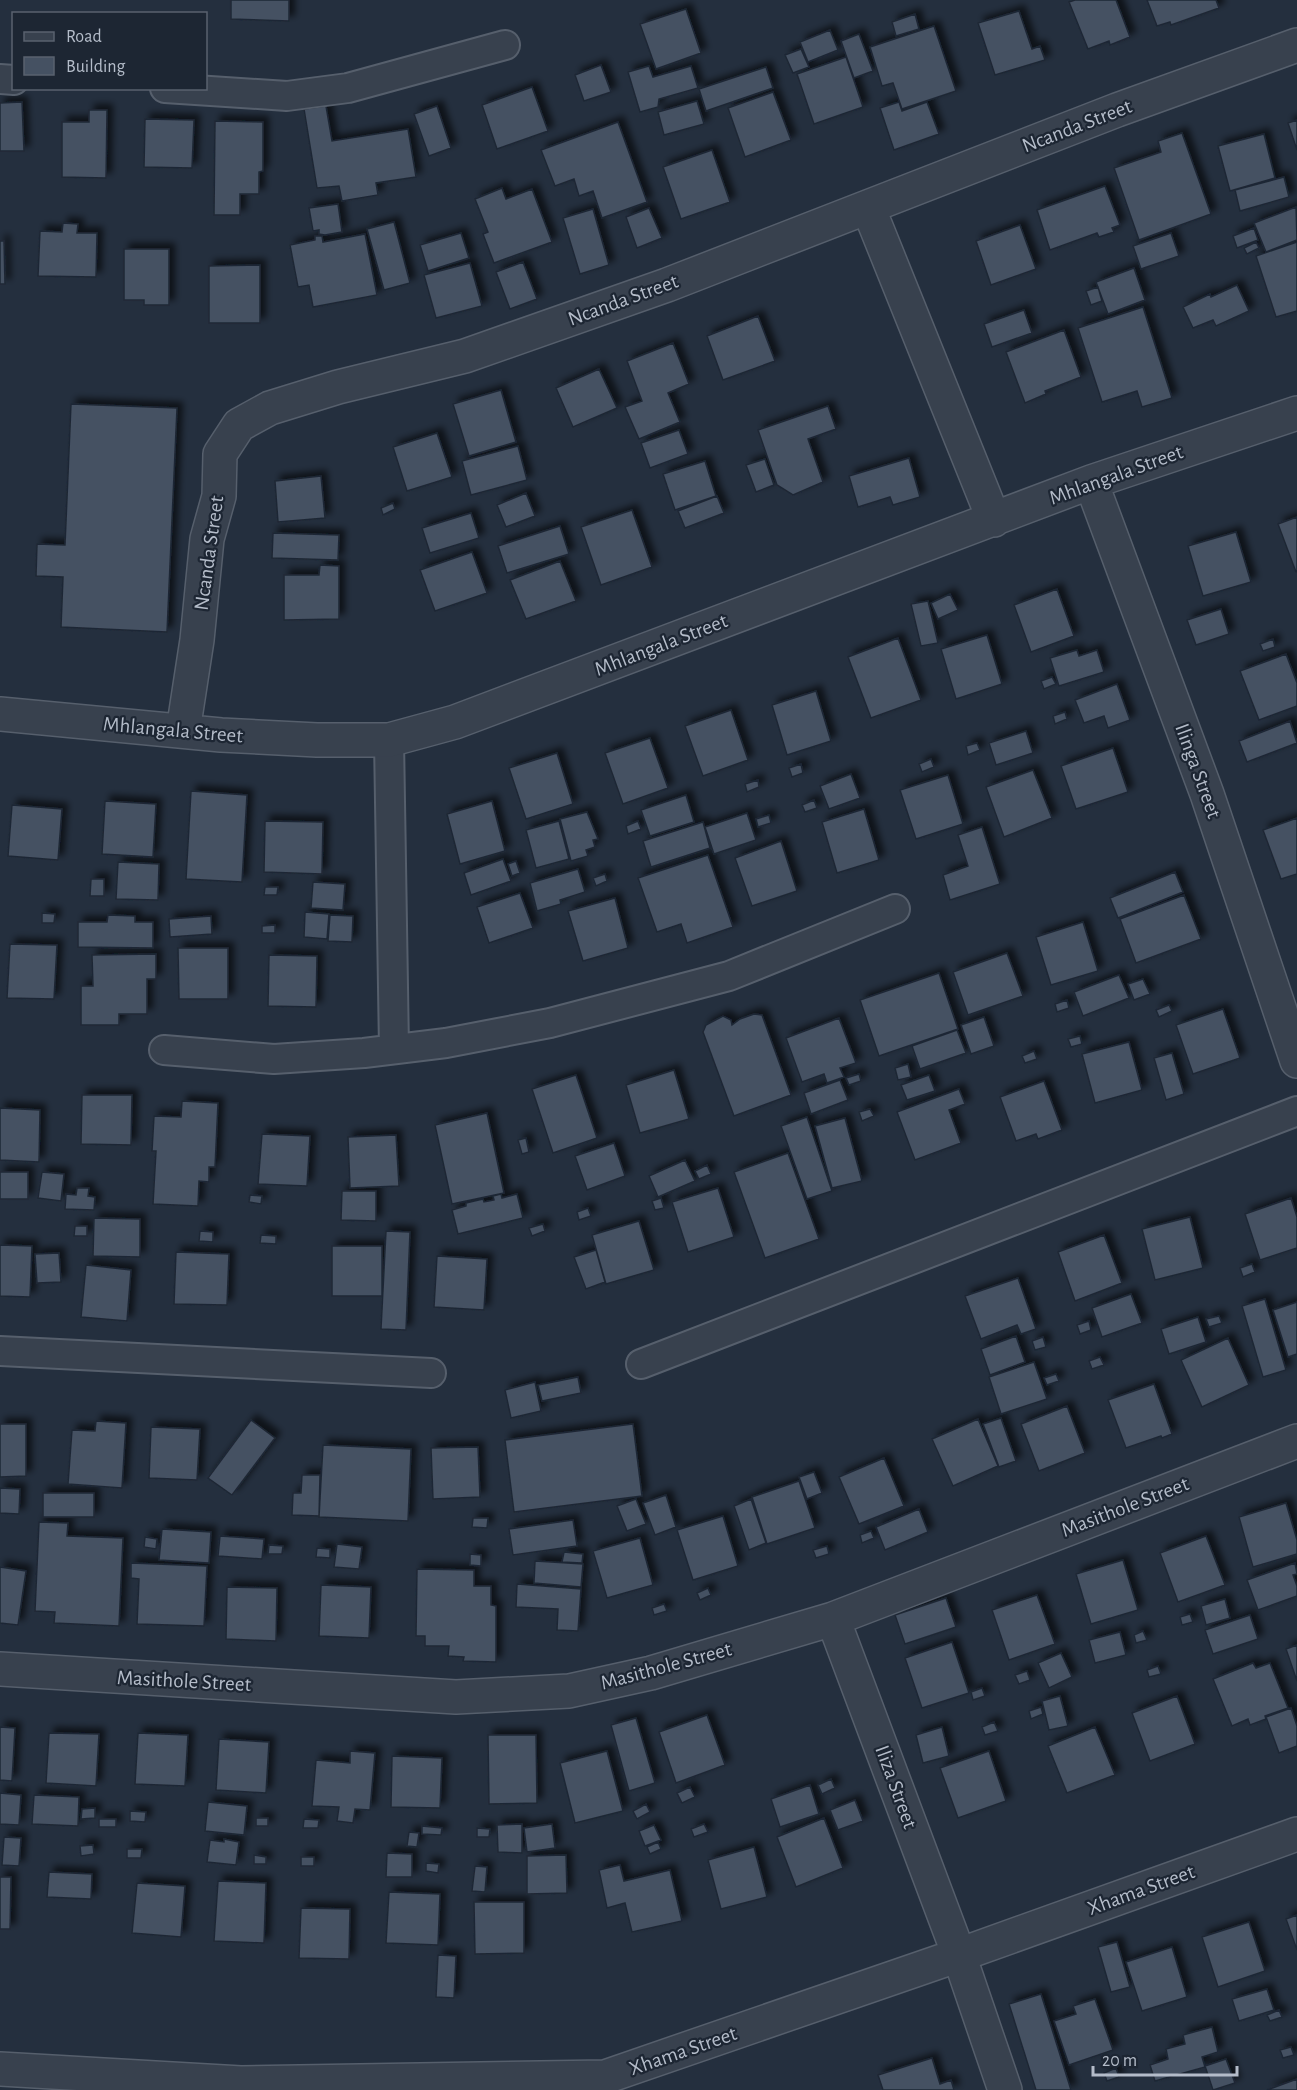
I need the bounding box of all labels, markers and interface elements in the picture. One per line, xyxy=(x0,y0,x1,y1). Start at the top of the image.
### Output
legend xyxy=(12,12,207,90)
text: Road xyxy=(66,28,102,46)
text: Building xyxy=(66,58,126,76)
street label: Ncanda Street xyxy=(1019,95,1135,157)
street label: Ncanda Street xyxy=(565,270,681,330)
street label: Mhlangala Street xyxy=(1046,441,1186,509)
street label: Ncanda Street xyxy=(191,494,227,612)
street label: Mhlangala Street xyxy=(592,610,731,680)
street label: Mhlangala Street xyxy=(102,713,244,747)
street label: Ilinga Street xyxy=(1171,721,1225,822)
street label: Masithole Street xyxy=(1058,1473,1192,1541)
street label: Masithole Street xyxy=(598,1638,734,1694)
street label: Masithole Street xyxy=(116,1667,252,1695)
street label: Iliza Street xyxy=(871,1742,921,1832)
street label: Xhama Street xyxy=(1085,1861,1198,1919)
street label: Xhama Street xyxy=(626,2023,740,2079)
scale bar xyxy=(1093,2039,1237,2077)
text: 20 m xyxy=(1102,2052,1137,2070)

